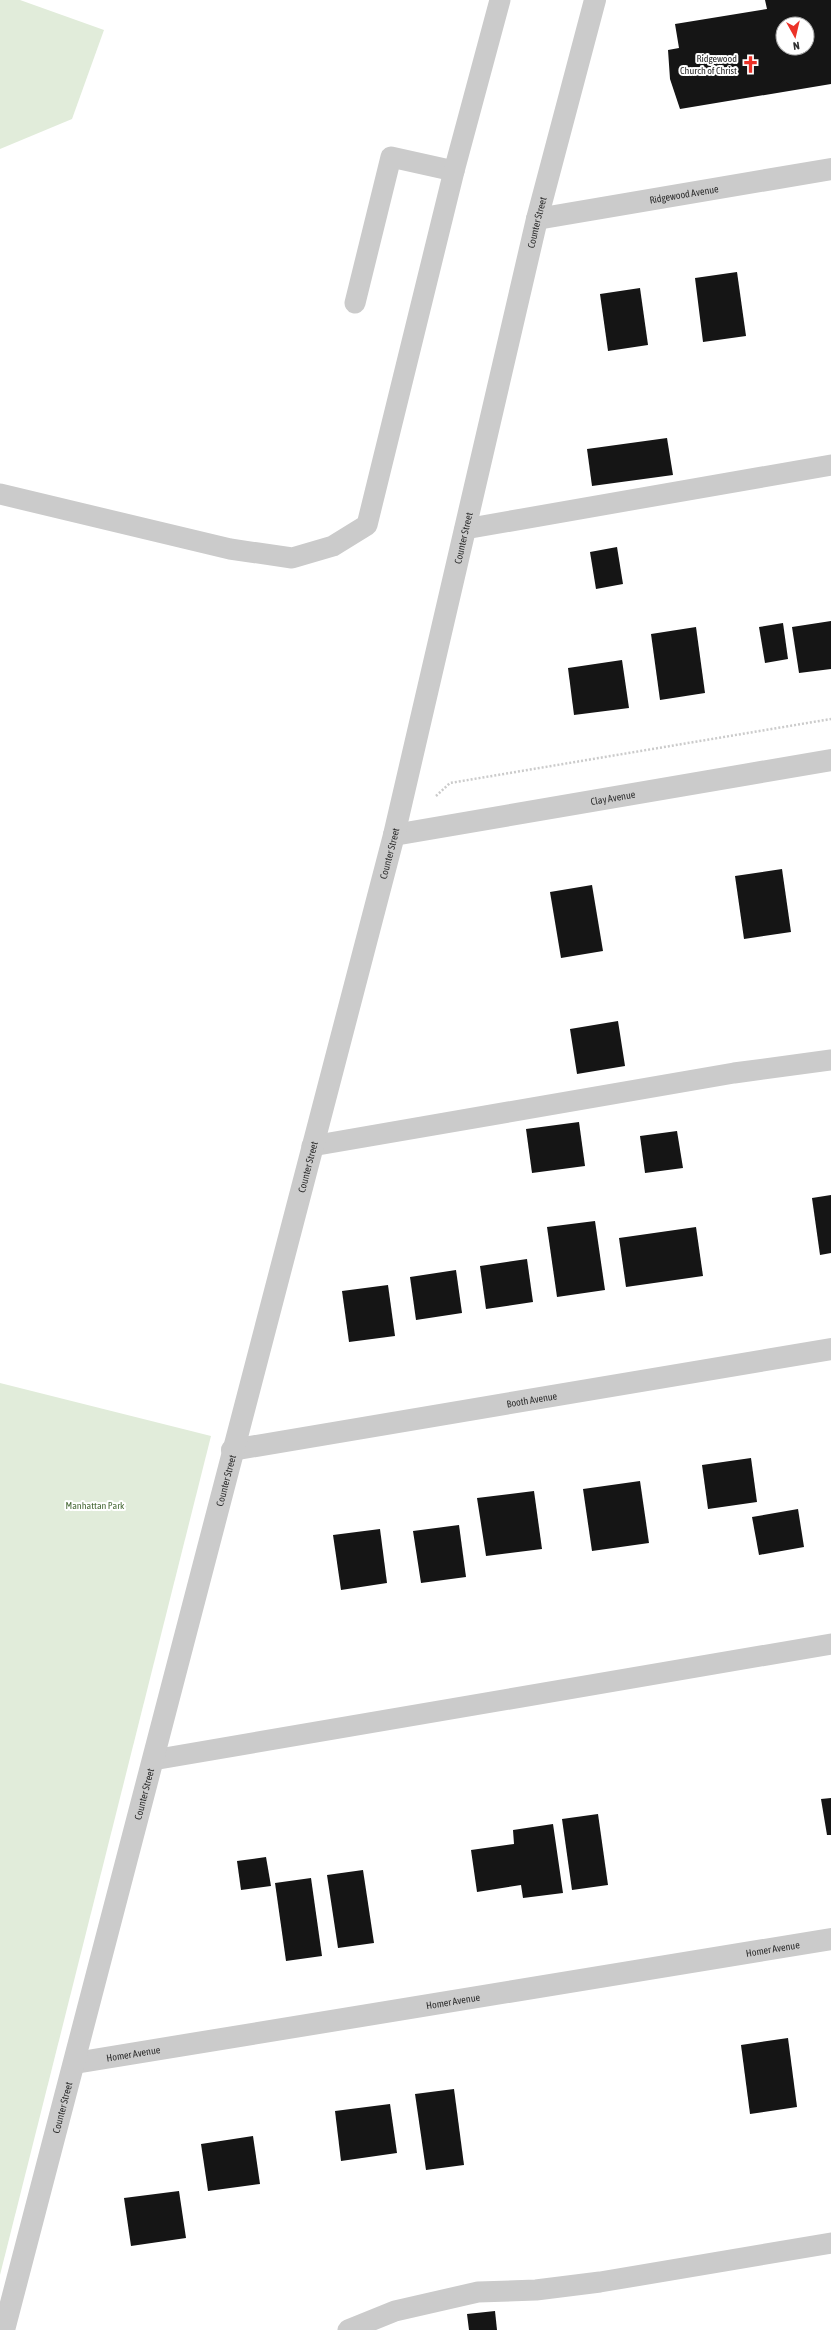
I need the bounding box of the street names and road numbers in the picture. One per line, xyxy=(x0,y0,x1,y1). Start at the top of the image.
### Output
street label: Ridgewood Avenue xyxy=(649,183,720,206)
street label: Counter Street xyxy=(525,196,549,249)
street label: Counter Street xyxy=(452,511,475,565)
street label: Clay Avenue xyxy=(590,789,636,807)
street label: Counter Street xyxy=(378,827,402,880)
street label: Counter Street xyxy=(296,1140,320,1194)
street label: Booth Avenue xyxy=(506,1390,558,1410)
street label: Counter Street xyxy=(214,1454,238,1507)
street label: Counter Street xyxy=(132,1767,156,1821)
street label: Homer Avenue xyxy=(745,1939,801,1959)
street label: Homer Avenue xyxy=(425,1992,481,2011)
street label: Homer Avenue xyxy=(106,2044,161,2064)
street label: Counter Street xyxy=(51,2081,75,2134)

